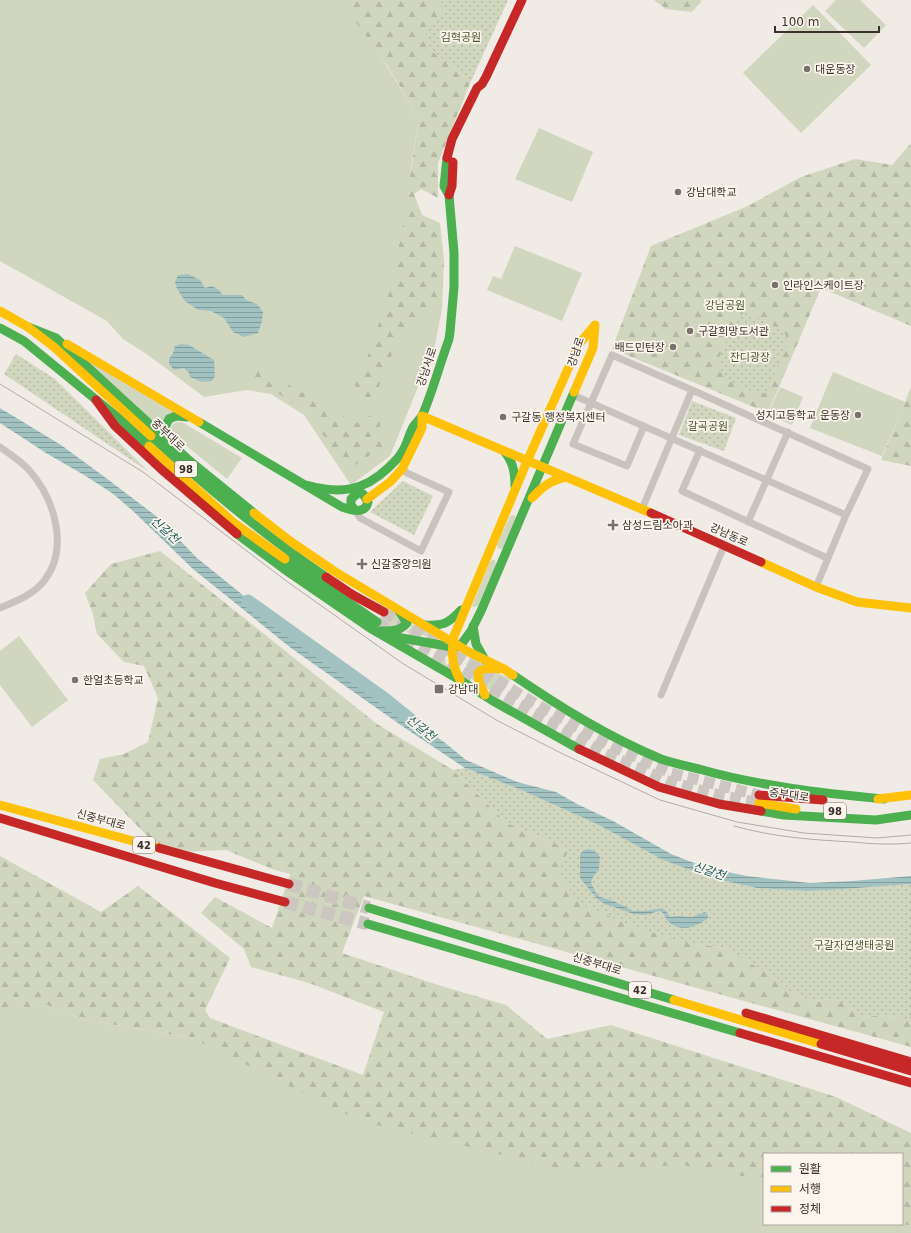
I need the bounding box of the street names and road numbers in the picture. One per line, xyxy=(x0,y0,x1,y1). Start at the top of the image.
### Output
street label: 강남로 xyxy=(565,336,587,368)
street label: 강남서로 xyxy=(414,346,440,388)
street label: 중부대로 xyxy=(149,416,187,454)
road number: 98 xyxy=(175,461,197,477)
street label: 강남동로 xyxy=(708,521,750,549)
street label: 중부대로 xyxy=(768,786,810,804)
road number: 98 xyxy=(824,803,846,819)
street label: 신중부대로 xyxy=(75,807,127,833)
road number: 42 xyxy=(133,837,155,853)
street label: 신중부대로 xyxy=(571,950,623,978)
road number: 42 xyxy=(629,982,651,998)

